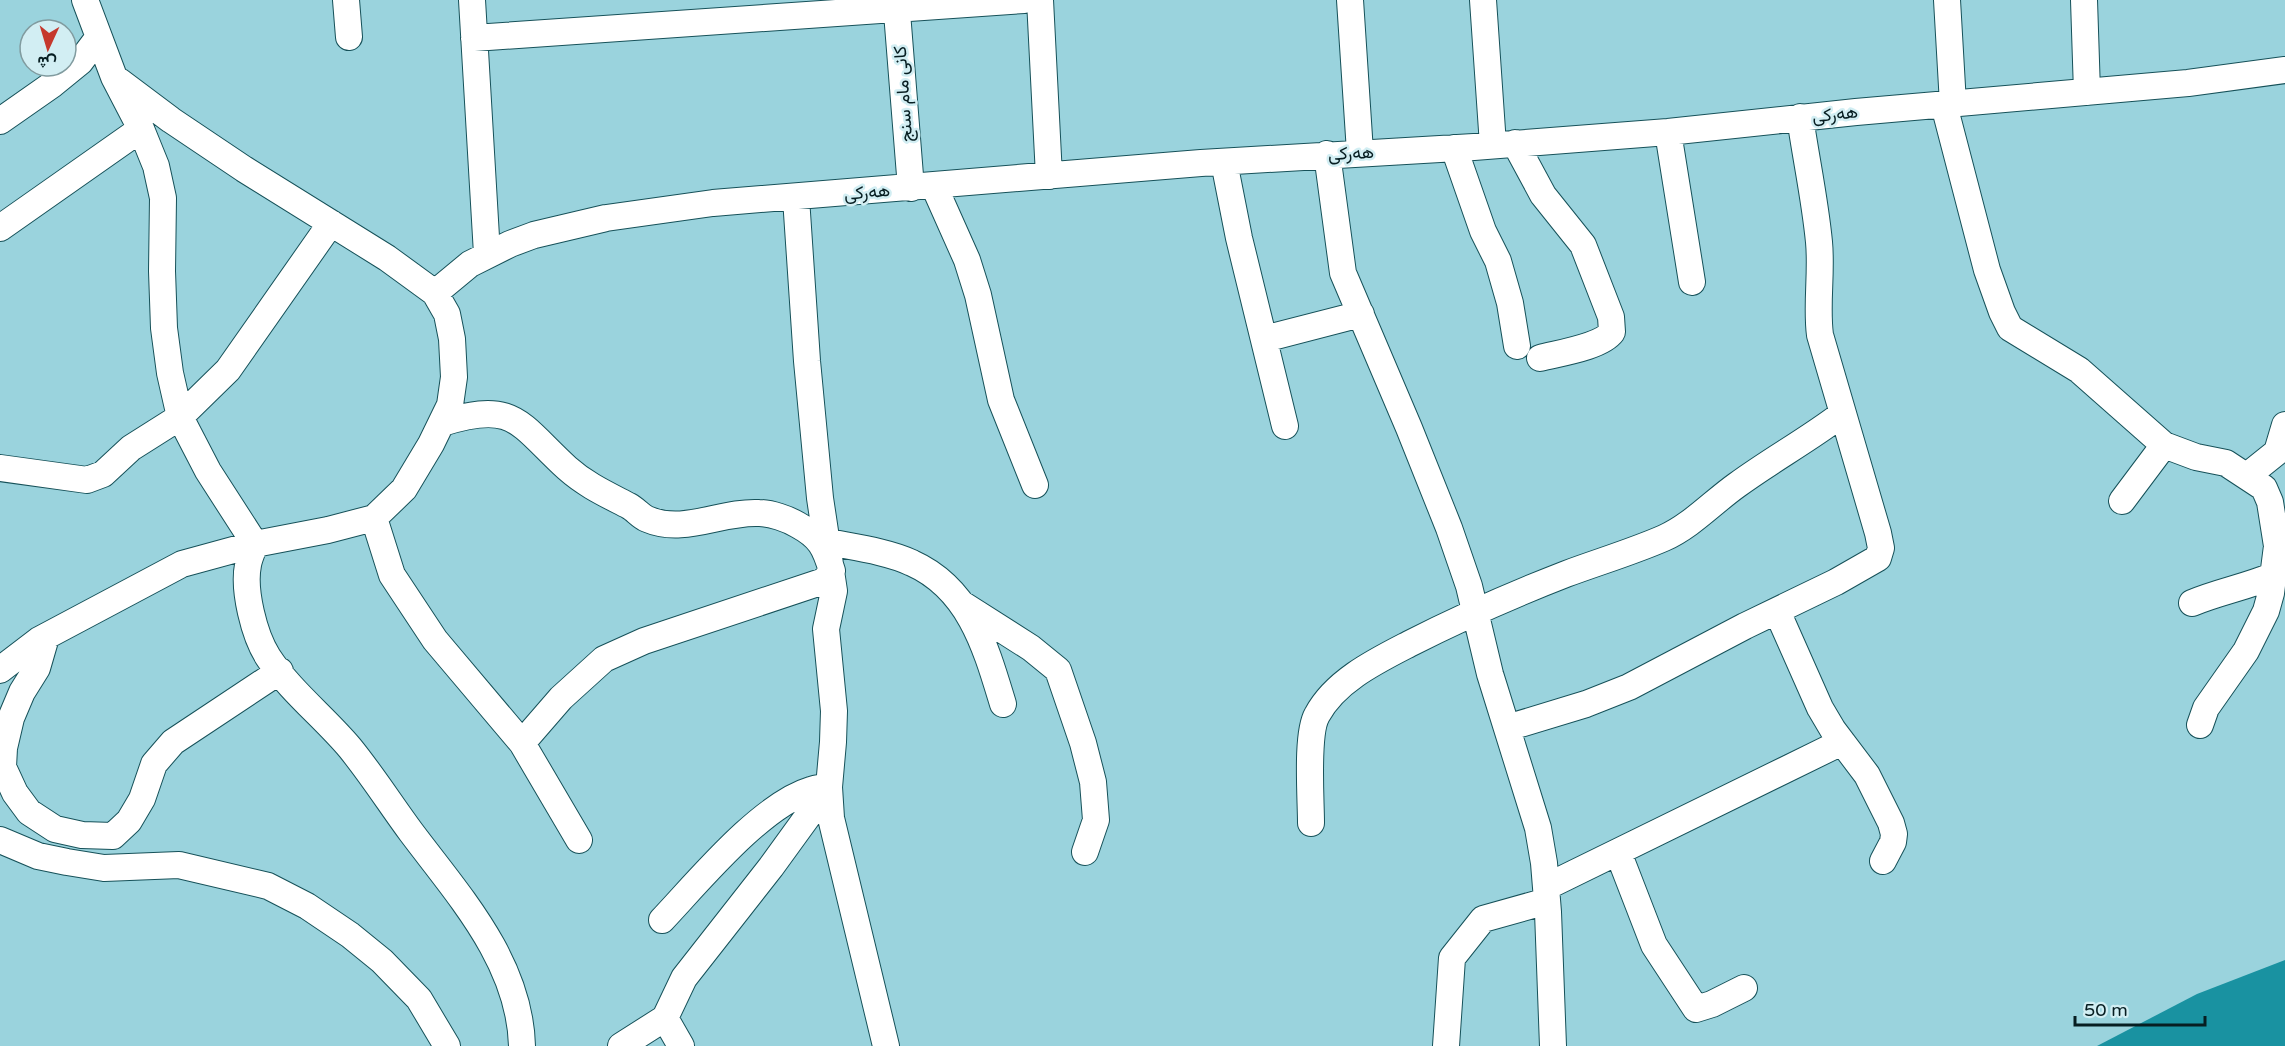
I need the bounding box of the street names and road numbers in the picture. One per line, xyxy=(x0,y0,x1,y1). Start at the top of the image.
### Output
street label: کانی مام سنج xyxy=(889,45,918,143)
street label: هەرکی xyxy=(1811,101,1859,127)
street label: هەرکی xyxy=(1327,141,1375,165)
street label: هەرکی xyxy=(843,179,891,205)

